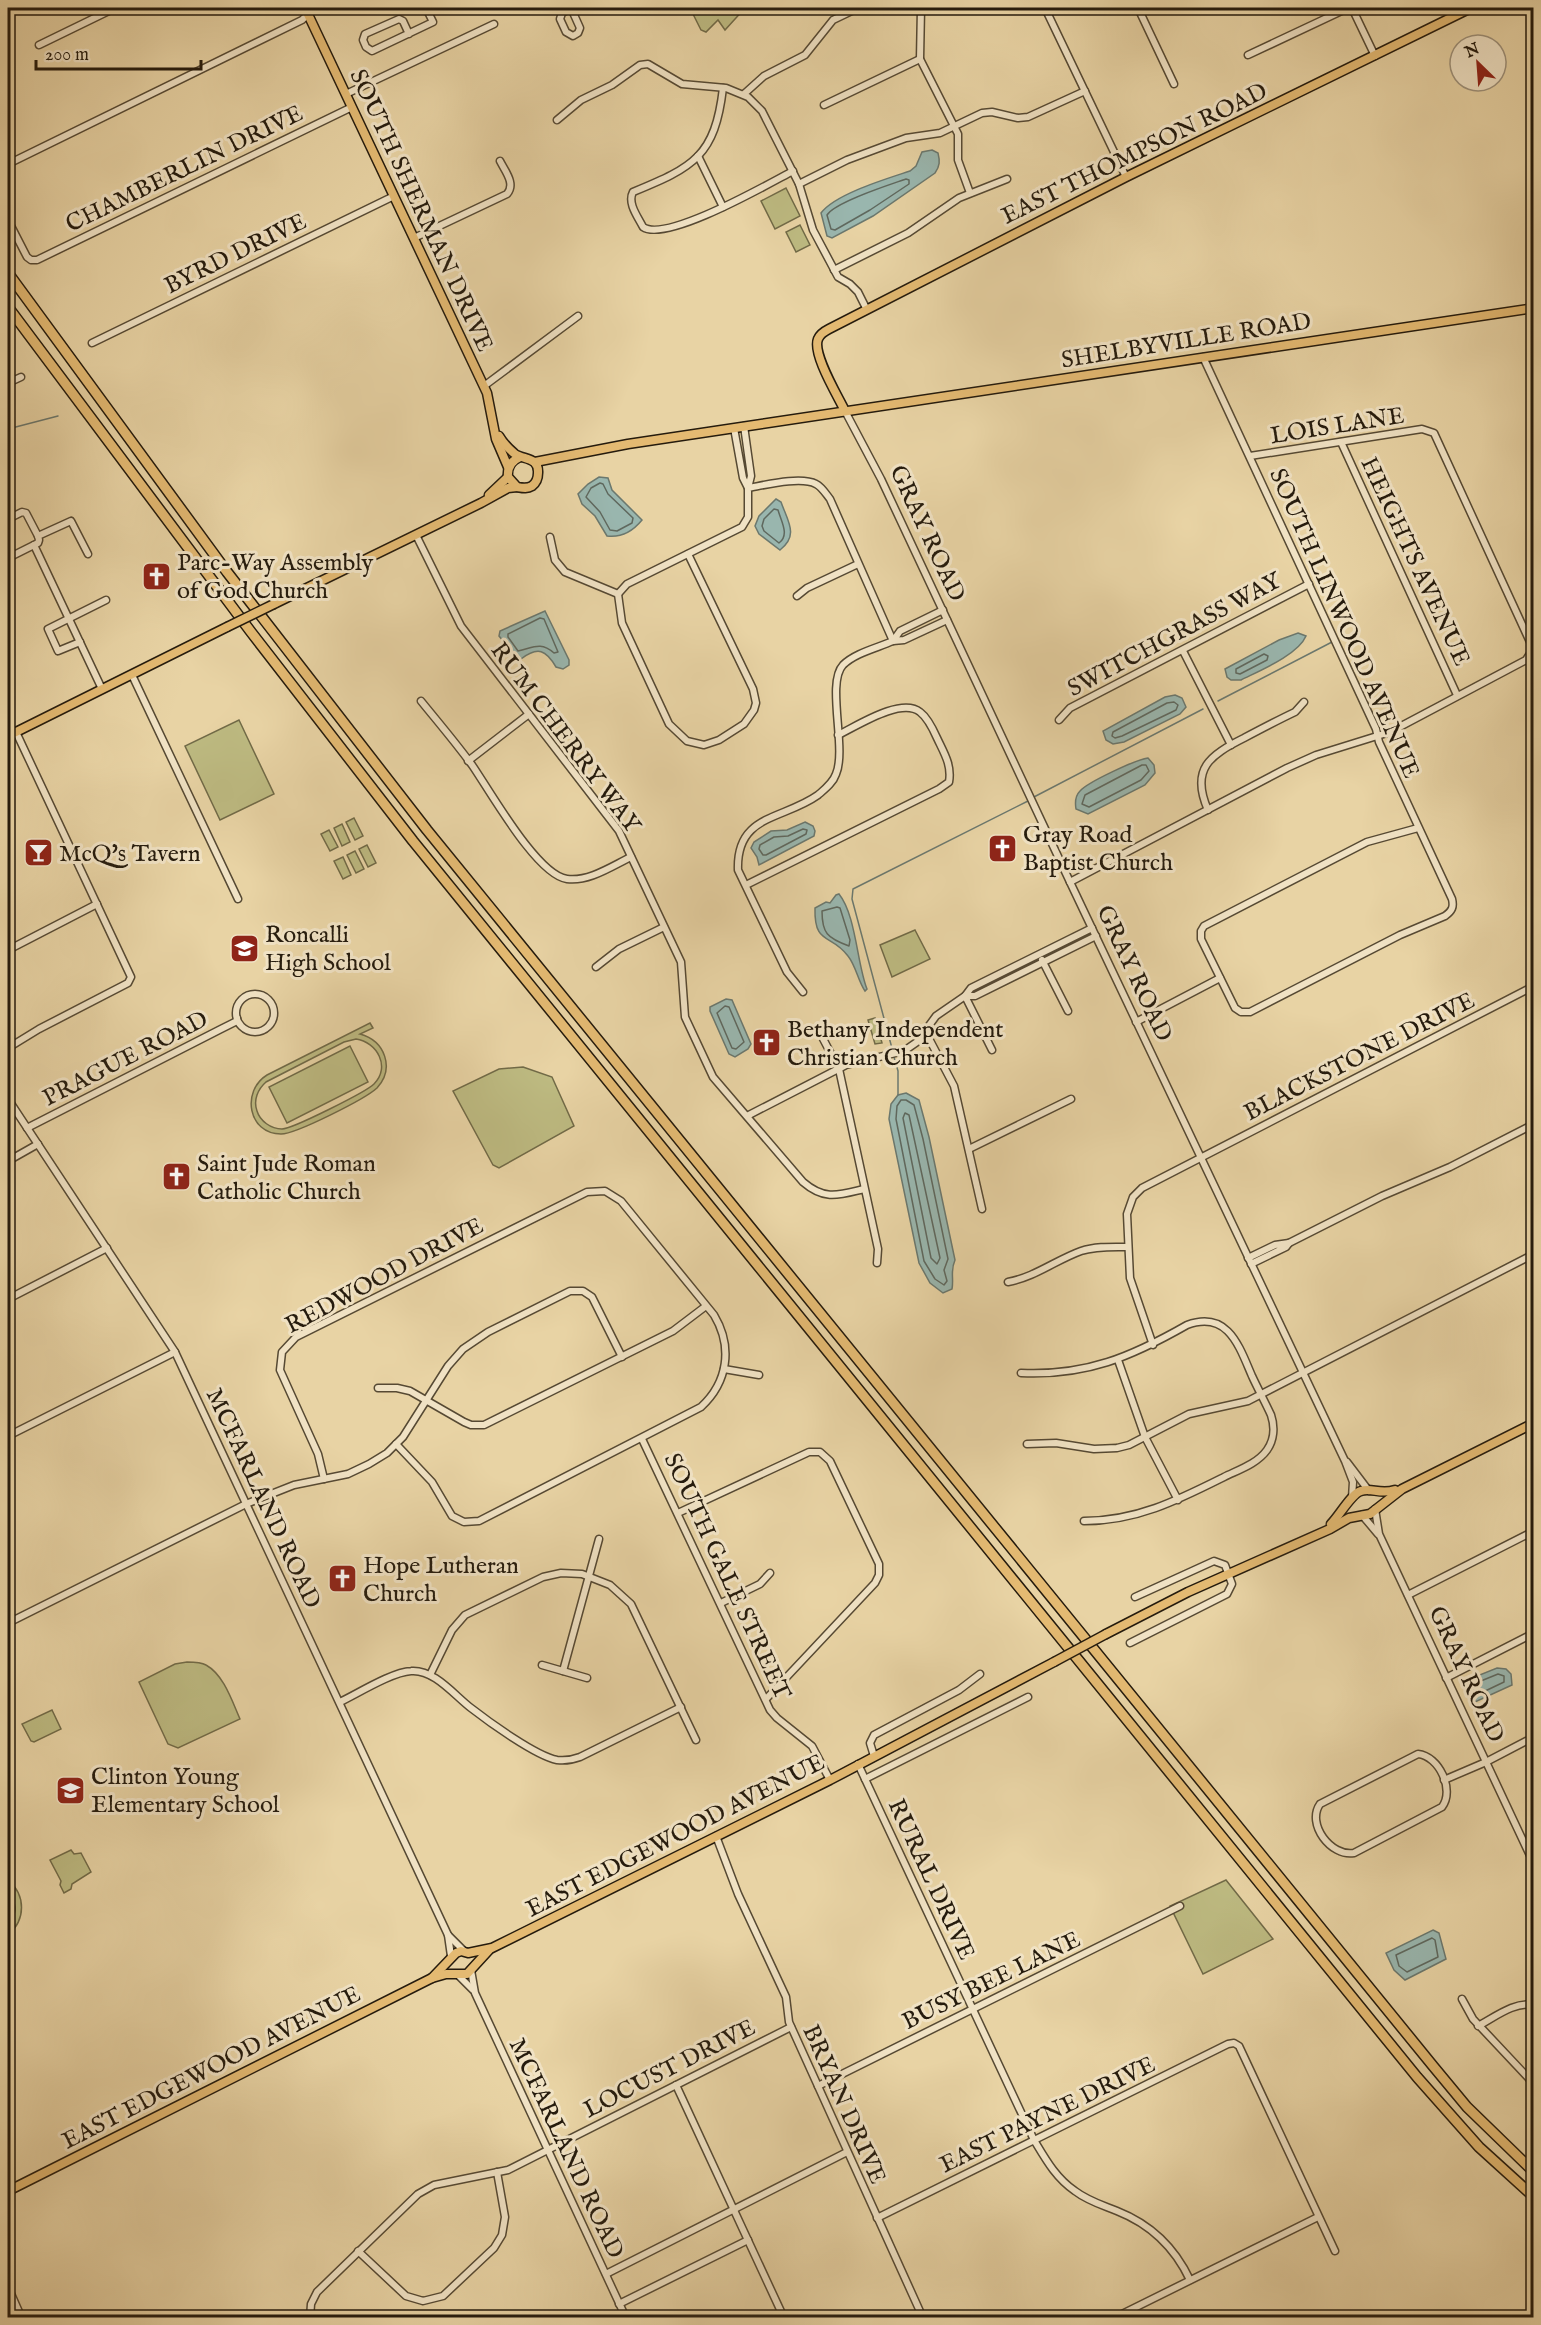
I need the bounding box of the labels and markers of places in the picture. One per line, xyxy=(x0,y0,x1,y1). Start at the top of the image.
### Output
place label: Parc-Way Assembly of God Church xyxy=(177,548,373,607)
church icon: Parc-Way Assembly of God Church xyxy=(140,560,172,592)
place label: Gray Road Baptist Church xyxy=(1023,820,1173,879)
church icon: Gray Road Baptist Church xyxy=(986,832,1018,864)
bar icon: McQ's Tavern xyxy=(22,837,54,869)
place label: McQ's Tavern xyxy=(59,839,201,870)
place label: Roncalli High School xyxy=(265,920,391,979)
school or university icon: Roncalli High School xyxy=(228,932,260,964)
place label: Bethany Independent Christian Church xyxy=(787,1015,1003,1074)
church icon: Bethany Independent Christian Church xyxy=(750,1027,782,1059)
place label: Saint Jude Roman Catholic Church xyxy=(197,1149,376,1208)
church icon: Saint Jude Roman Catholic Church xyxy=(160,1161,192,1193)
place label: Hope Lutheran Church xyxy=(363,1551,519,1610)
church icon: Hope Lutheran Church xyxy=(326,1563,358,1595)
place label: Clinton Young Elementary School xyxy=(91,1762,280,1821)
school or university icon: Clinton Young Elementary School xyxy=(54,1774,86,1806)

